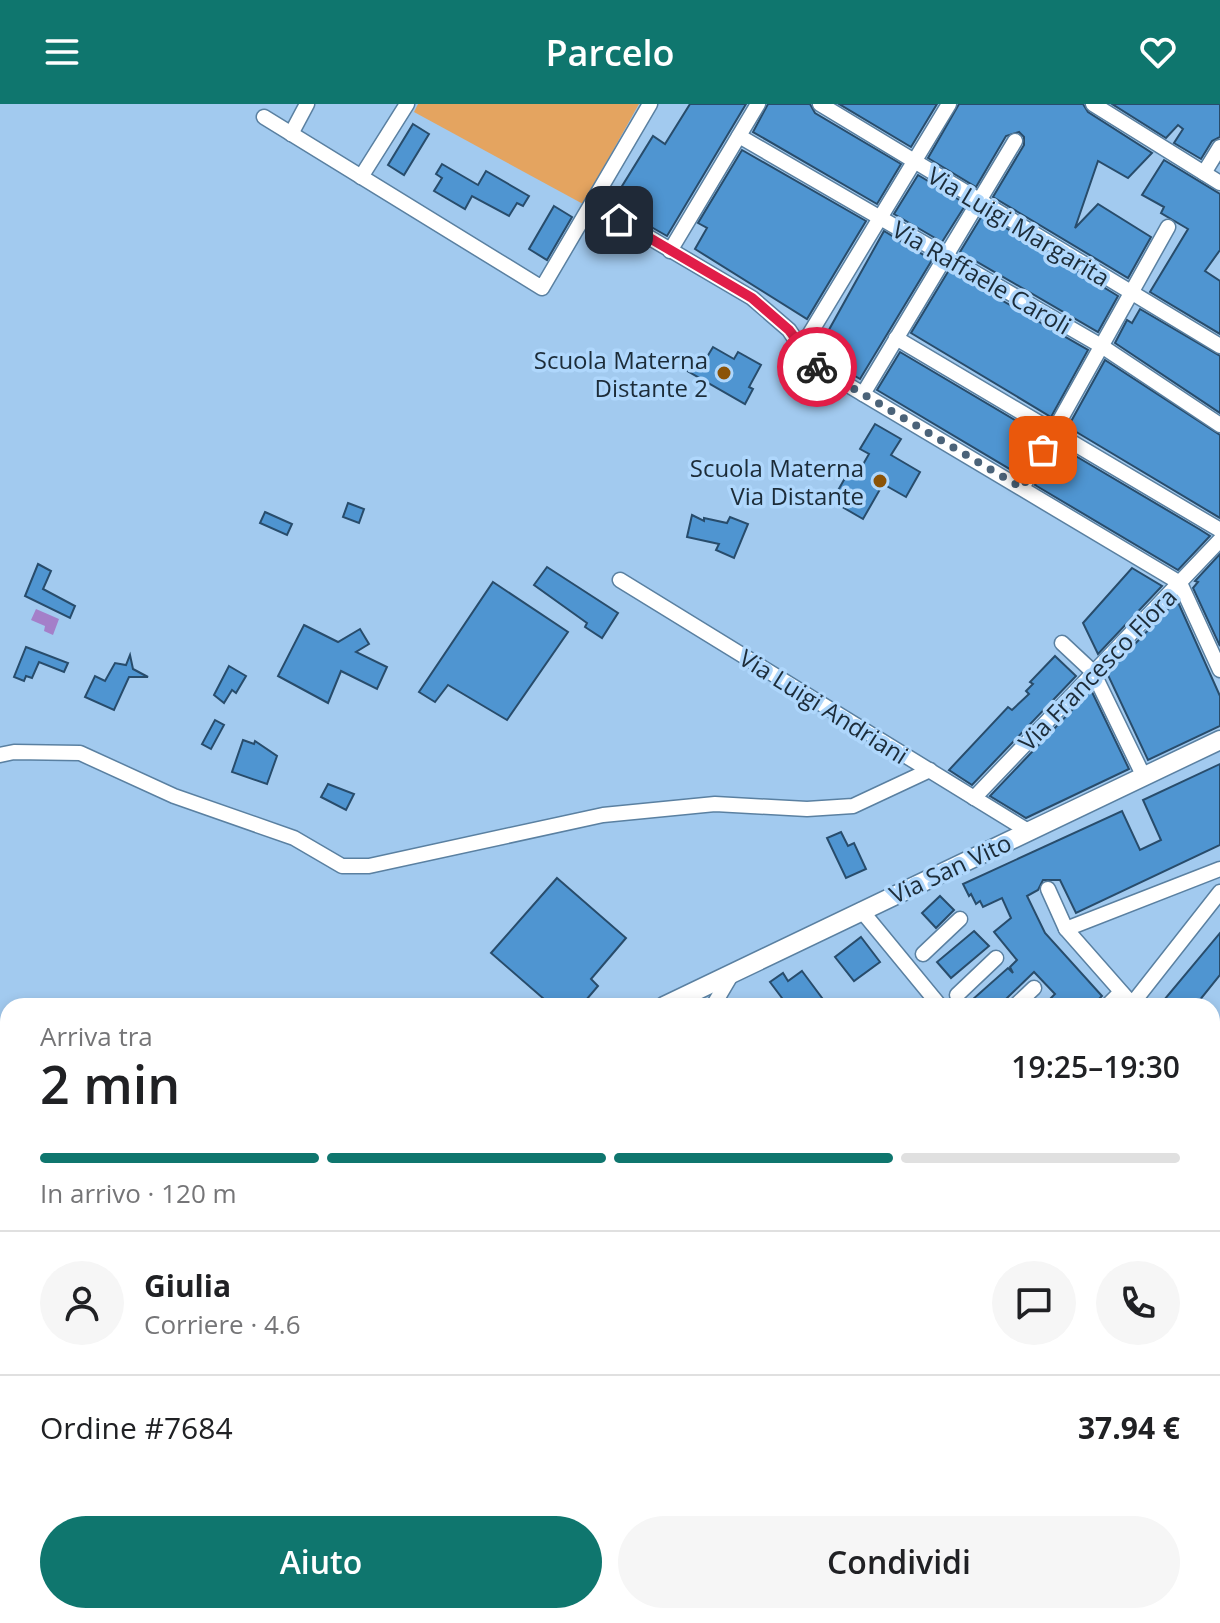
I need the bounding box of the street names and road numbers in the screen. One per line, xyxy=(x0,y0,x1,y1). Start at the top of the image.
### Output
street label: Via Luigi Margarita xyxy=(922,158,1116,294)
street label: Via Raffaele Caroli xyxy=(886,212,1078,342)
street label: Via Francesco Flora xyxy=(1011,580,1183,758)
street label: Via Luigi Andriani xyxy=(733,641,915,771)
street label: Via San Vito xyxy=(884,825,1016,911)

